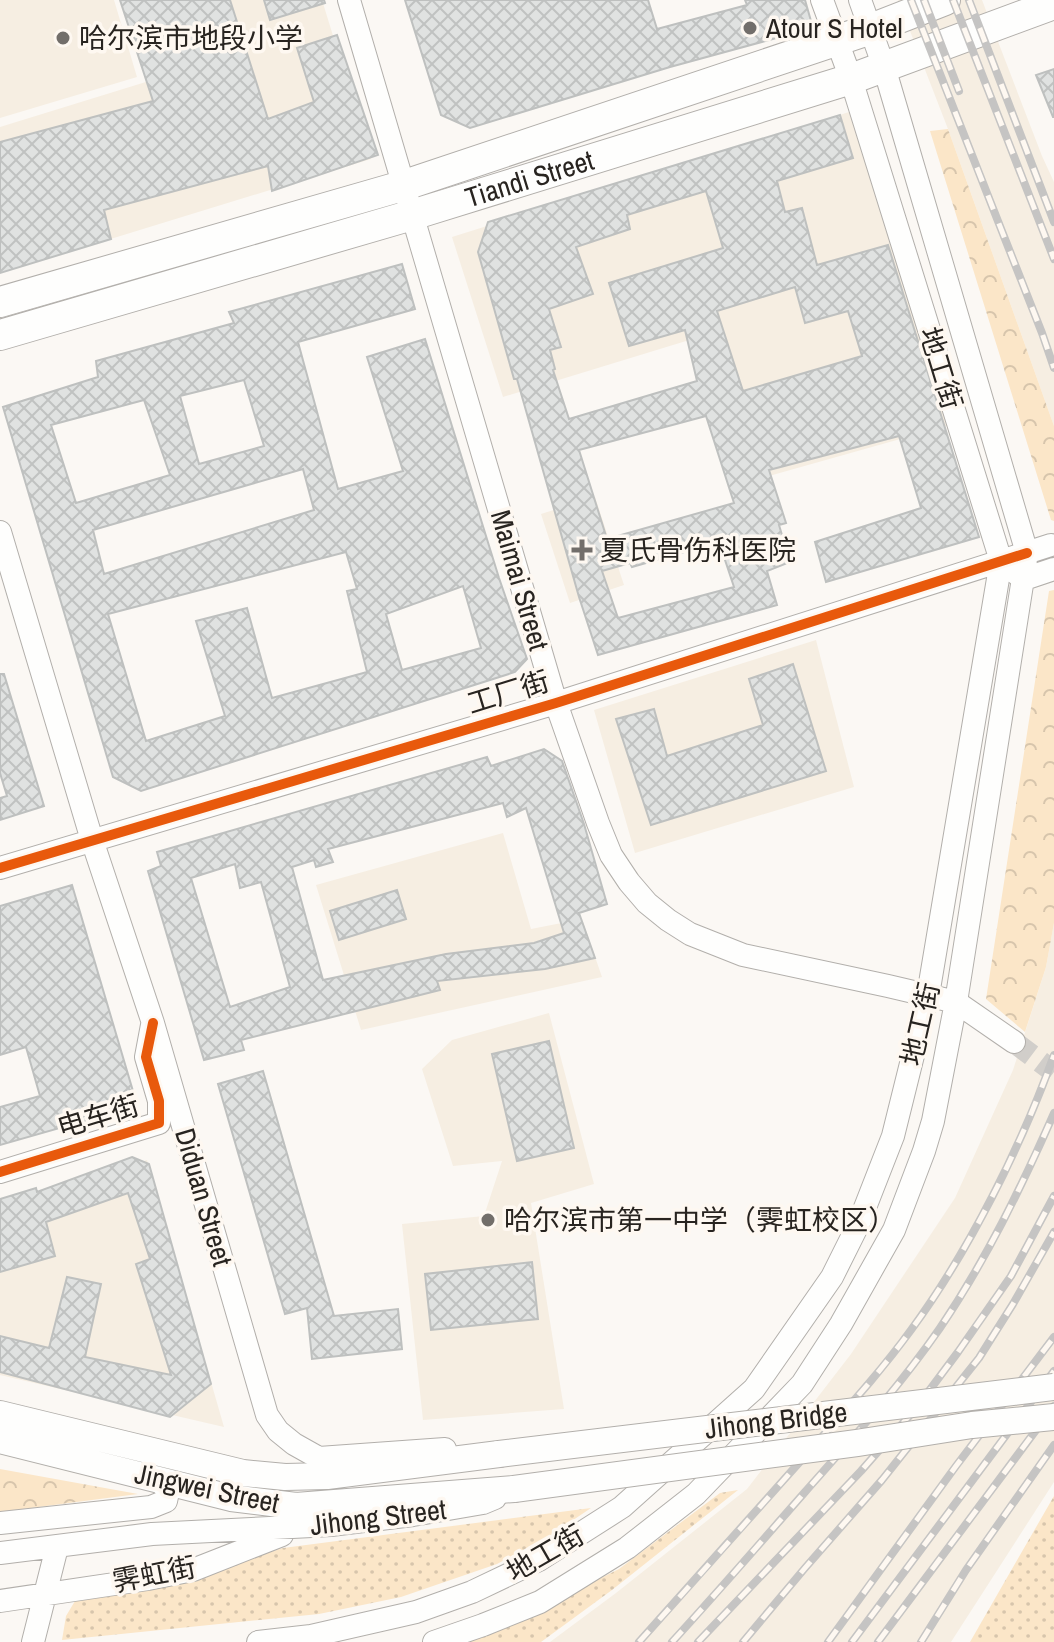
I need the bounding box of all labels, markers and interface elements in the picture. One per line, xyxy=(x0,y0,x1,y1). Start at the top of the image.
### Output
place label: Atour S Hotel xyxy=(765,9,903,47)
place label: 哈尔滨市地段小学 xyxy=(79,19,303,57)
marker: Atour S Hotel xyxy=(741,19,759,37)
marker: 哈尔滨市地段小学 xyxy=(54,29,72,47)
street label: Tiandi Street xyxy=(461,141,598,216)
street label: 地工街 xyxy=(911,322,971,414)
street label: Maimai Street xyxy=(482,505,558,655)
place label: 夏氏骨伤科医院 xyxy=(600,531,796,569)
marker: 夏氏骨伤科医院 xyxy=(571,539,593,561)
street label: 工厂街 xyxy=(462,662,554,722)
street label: 地工街 xyxy=(892,979,948,1069)
street label: 电车街 xyxy=(52,1086,144,1146)
street label: Diduan Street xyxy=(166,1124,242,1270)
place label: 哈尔滨市第一中学（霁虹校区） xyxy=(504,1201,896,1239)
marker: 哈尔滨市第一中学（霁虹校区） xyxy=(479,1211,497,1229)
street label: Jihong Bridge xyxy=(703,1392,849,1448)
street label: Jingwei Street xyxy=(131,1454,283,1522)
street label: Jihong Street xyxy=(308,1490,448,1544)
street label: 地工街 xyxy=(499,1516,591,1590)
street label: 霁虹街 xyxy=(109,1547,199,1601)

